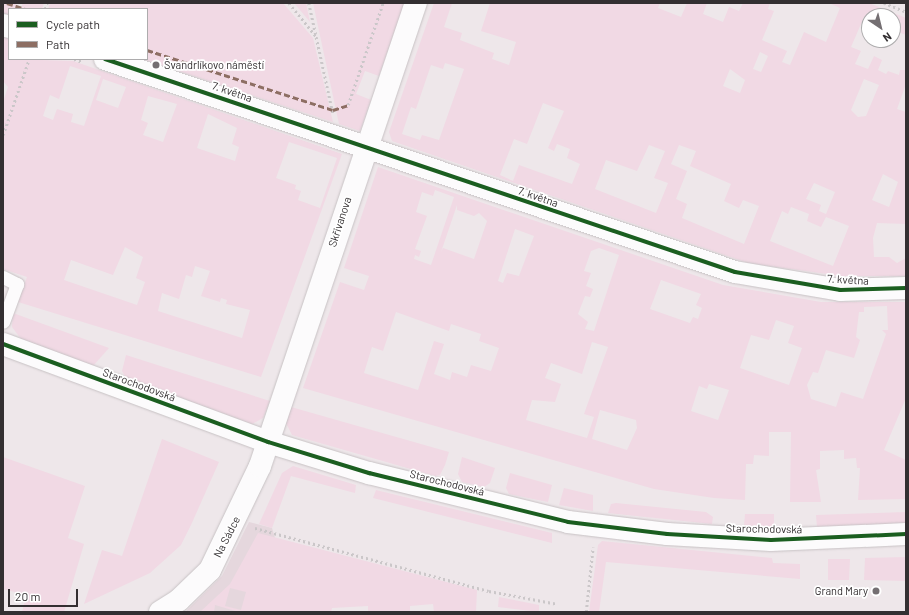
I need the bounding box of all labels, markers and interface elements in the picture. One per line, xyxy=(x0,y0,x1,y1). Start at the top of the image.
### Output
legend xyxy=(8,8,148,60)
north arrow xyxy=(861,8,901,48)
text: Cycle path xyxy=(46,17,100,31)
text: N xyxy=(881,30,894,45)
text: Path xyxy=(46,37,70,51)
place label: Švandrlíkovo náměstí xyxy=(164,58,264,72)
marker: Švandrlíkovo náměstí xyxy=(151,60,161,70)
street label: 7. května xyxy=(210,79,254,105)
street label: 7. května xyxy=(516,184,560,210)
street label: Skřivanova xyxy=(326,195,354,249)
street label: 7. května xyxy=(827,272,869,288)
street label: Starochodovská xyxy=(101,366,177,404)
street label: Starochodovská xyxy=(408,467,486,499)
street label: Na Sádce xyxy=(211,514,243,560)
street label: Starochodovská xyxy=(726,522,802,536)
scale bar xyxy=(10,581,80,607)
place label: Grand Mary xyxy=(815,584,868,598)
marker: Grand Mary xyxy=(871,586,881,596)
text: 20 m xyxy=(15,589,41,603)

